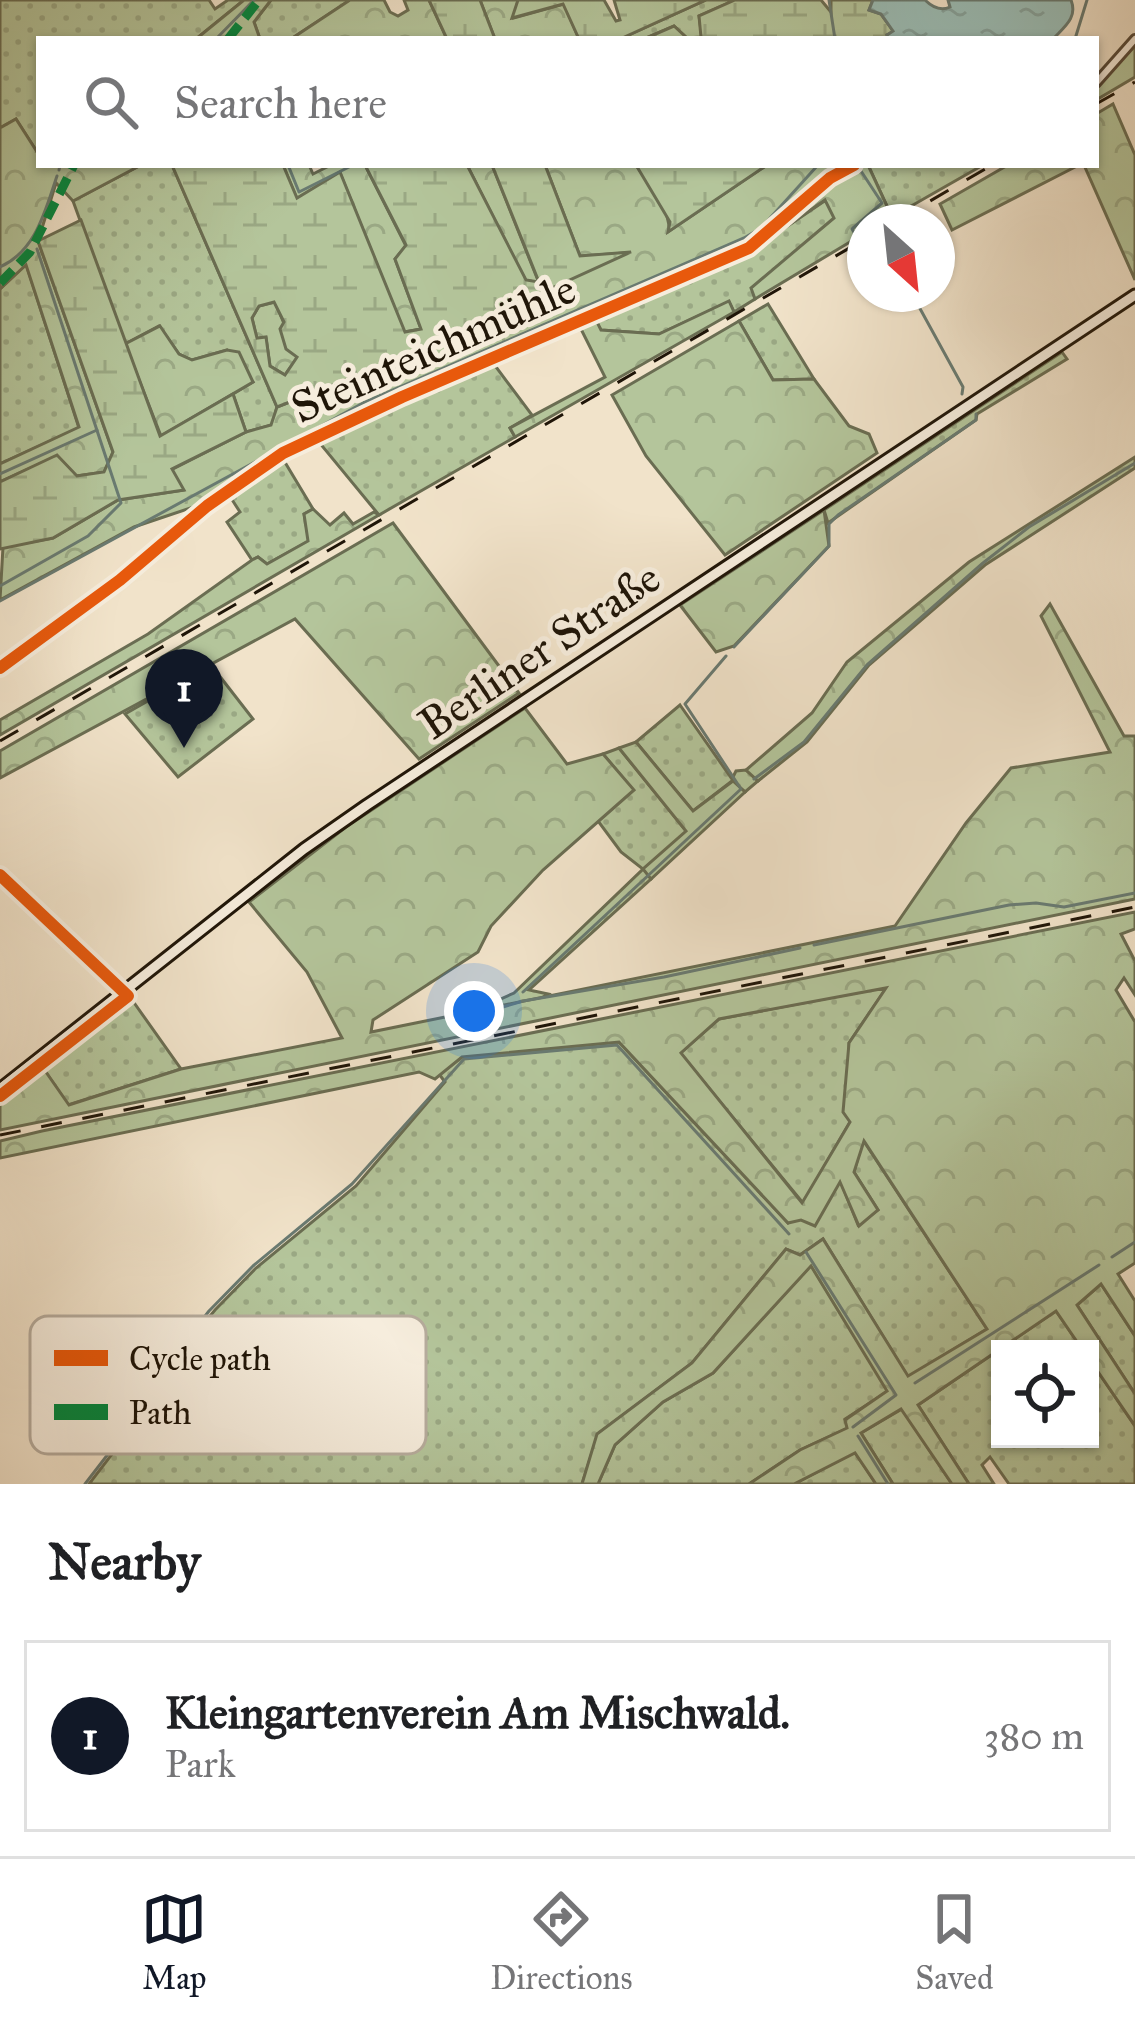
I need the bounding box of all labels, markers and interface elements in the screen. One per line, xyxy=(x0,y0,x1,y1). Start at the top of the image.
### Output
search box xyxy=(36,36,1099,168)
icon: search xyxy=(78,69,144,135)
text: Search here xyxy=(174,75,387,130)
north arrow xyxy=(847,204,955,312)
street label: Steinteichmühle xyxy=(283,260,584,435)
street label: Berliner Straße xyxy=(408,550,670,751)
pin: 1 xyxy=(145,649,223,748)
your location xyxy=(444,981,504,1041)
legend xyxy=(30,1316,426,1454)
text: Cycle path xyxy=(129,1339,271,1379)
map controls xyxy=(991,1340,1099,1448)
button: locate xyxy=(991,1340,1099,1448)
text: Path xyxy=(129,1393,191,1433)
text: Nearby xyxy=(48,1531,200,1593)
text: Kleingartenverein Am Mischwald. xyxy=(165,1685,790,1740)
text: 1 xyxy=(82,1712,98,1760)
text: 380 m xyxy=(984,1712,1084,1760)
text: Park xyxy=(165,1740,236,1788)
tab: Map xyxy=(141,1886,207,1998)
tab: Directions xyxy=(490,1886,632,1998)
tab: Saved xyxy=(915,1886,994,1998)

